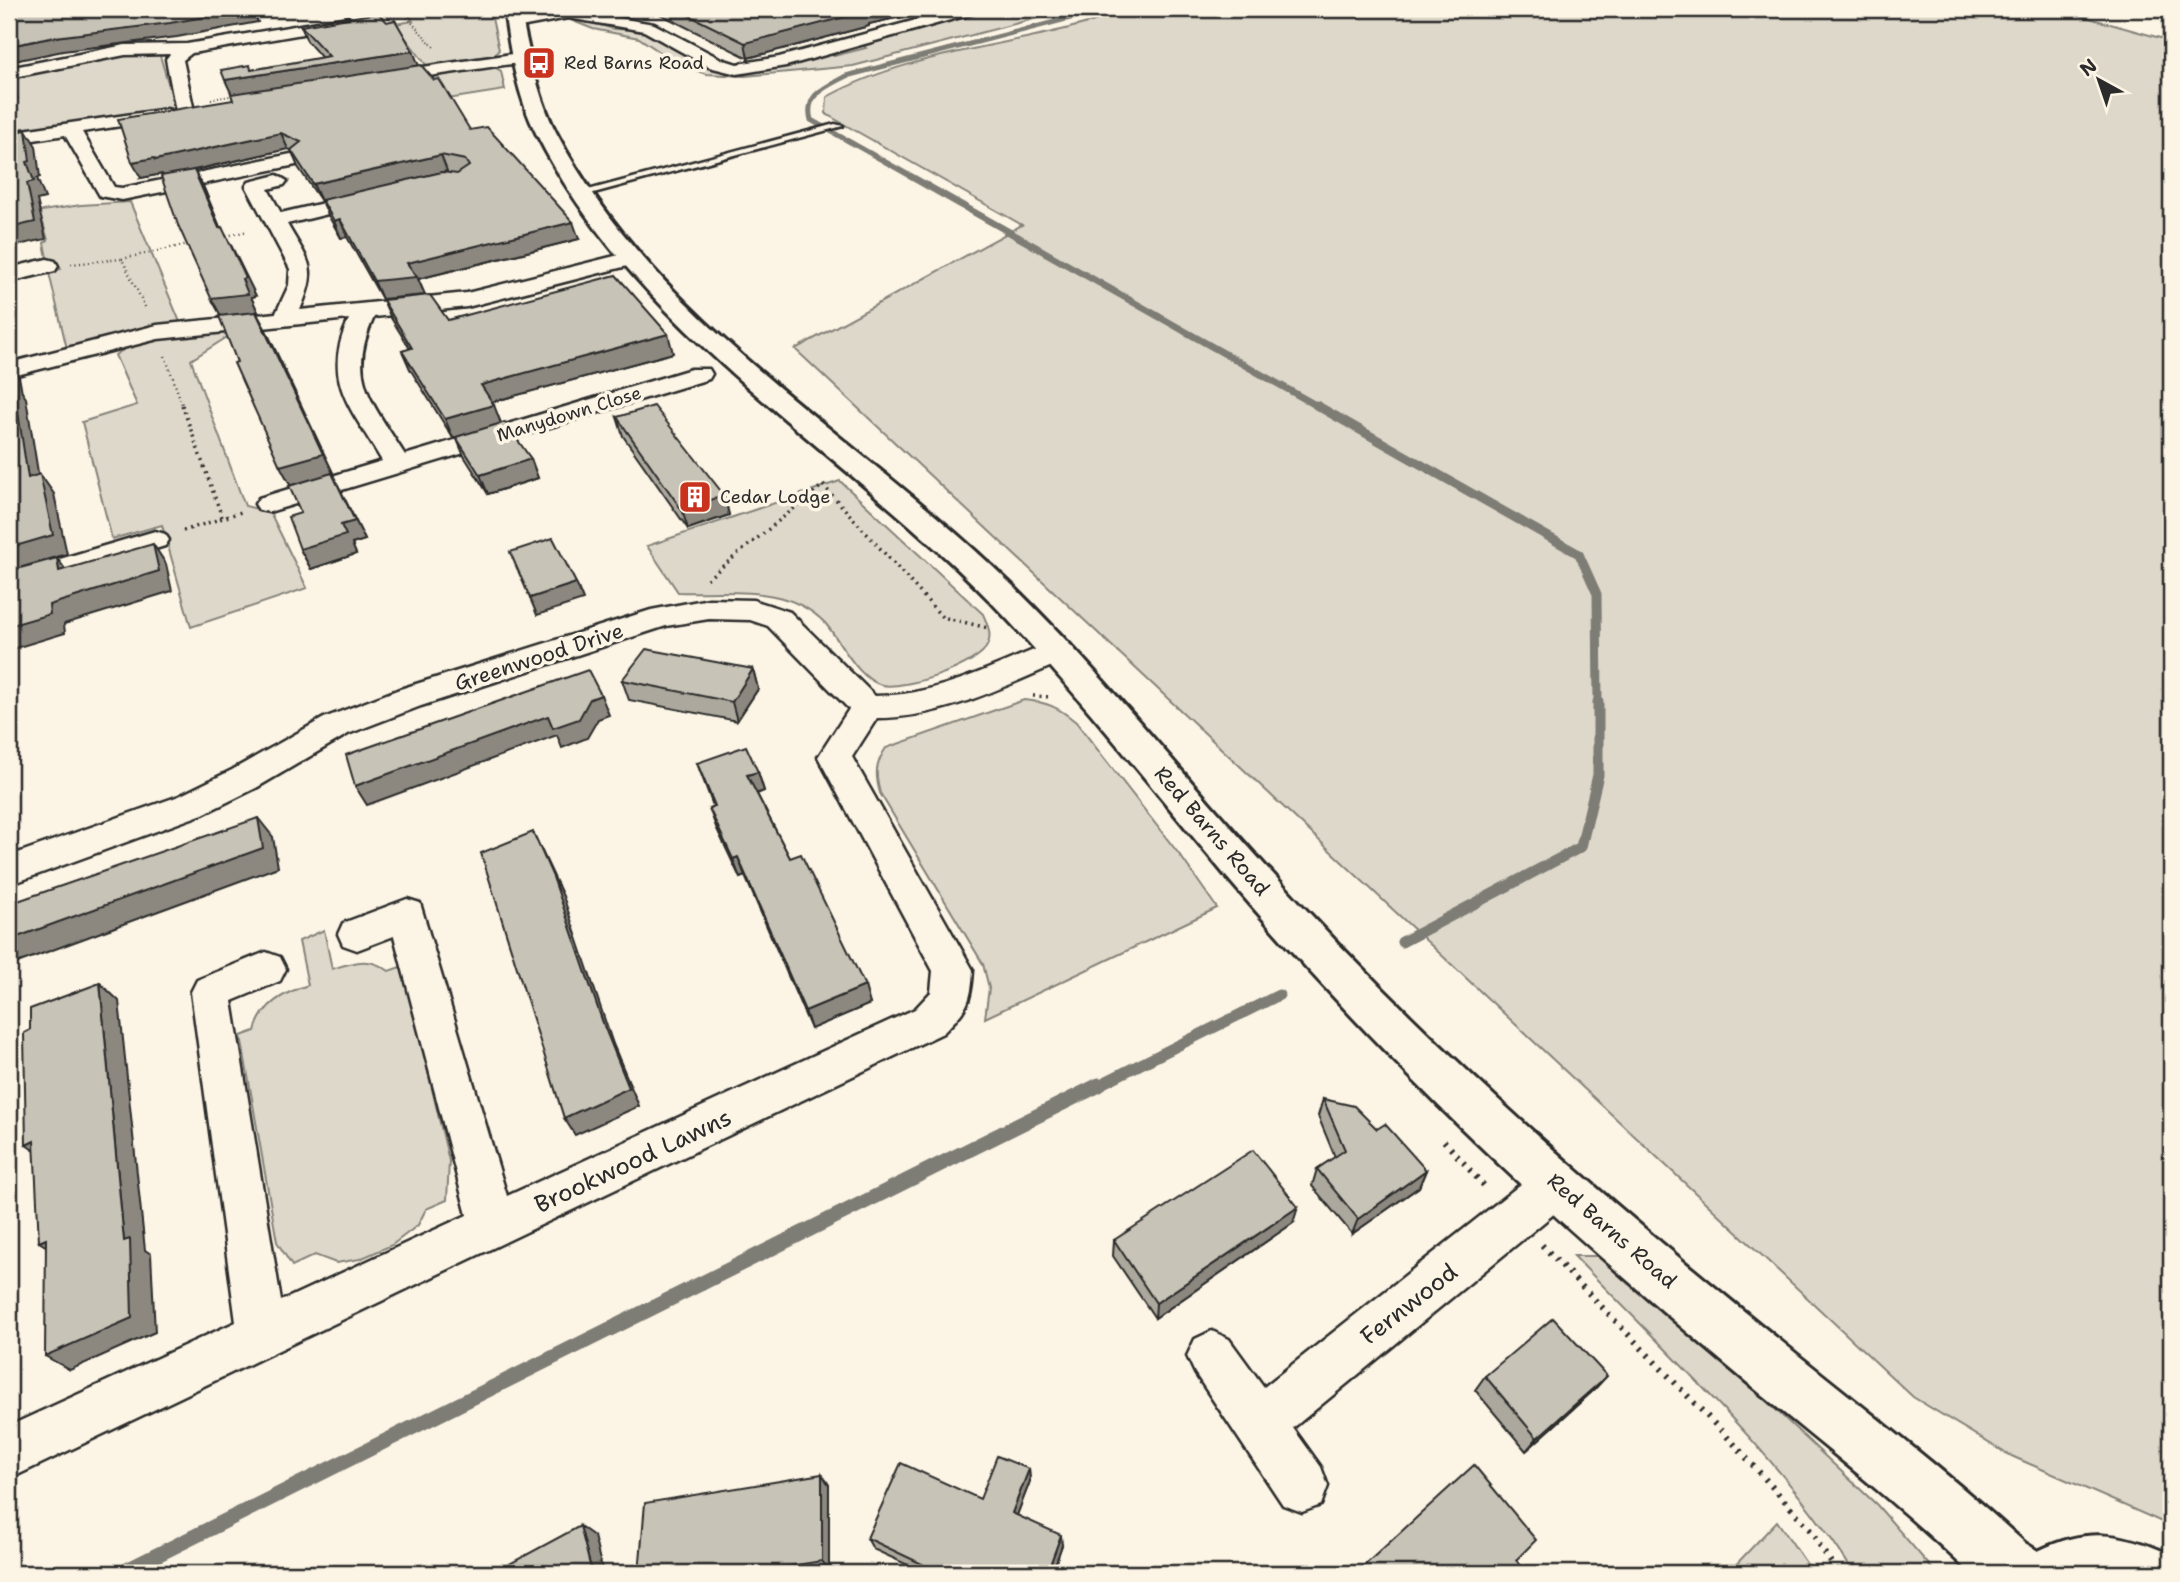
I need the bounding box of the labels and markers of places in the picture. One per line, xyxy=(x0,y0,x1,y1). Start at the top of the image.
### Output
bus stop icon: Red Barns Road xyxy=(520,44,558,82)
place label: Red Barns Road xyxy=(564,51,704,75)
building icon: Cedar Lodge xyxy=(676,478,714,516)
place label: Cedar Lodge xyxy=(720,485,830,509)

